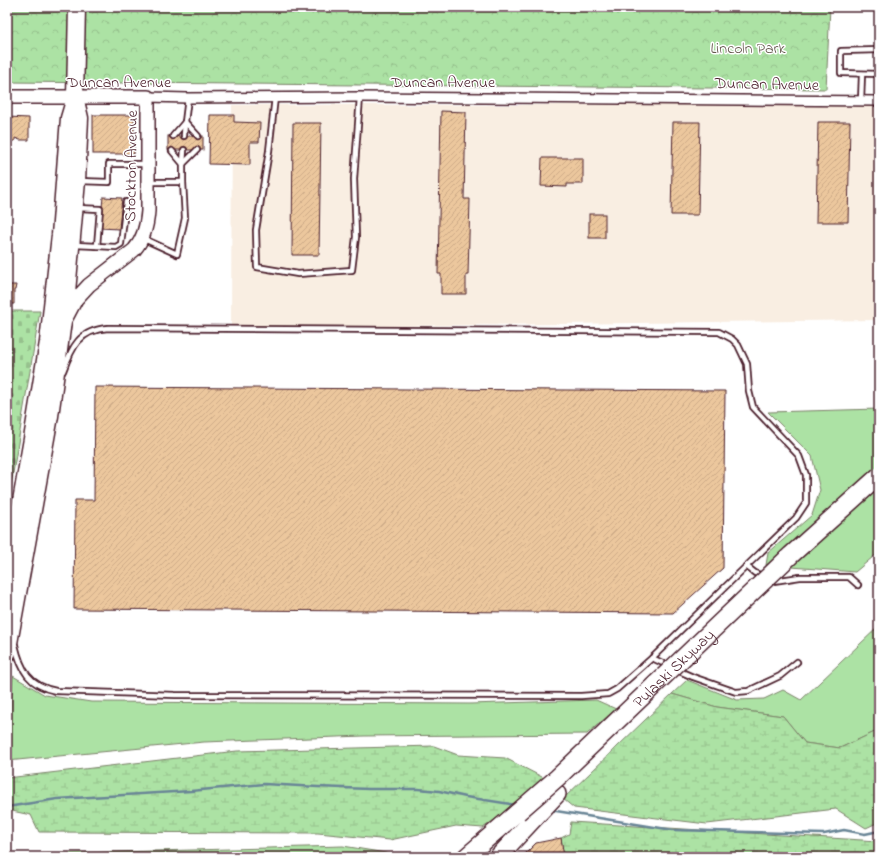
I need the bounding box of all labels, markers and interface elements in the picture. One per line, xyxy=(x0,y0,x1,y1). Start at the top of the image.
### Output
park label: Lincoln Park xyxy=(710,37,787,61)
street label: Duncan Avenue xyxy=(66,71,172,95)
street label: Duncan Avenue xyxy=(390,71,496,95)
street label: Duncan Avenue xyxy=(714,72,820,98)
street label: Stockton Avenue xyxy=(119,109,145,222)
street label: Pulaski Skyway xyxy=(628,624,721,714)

